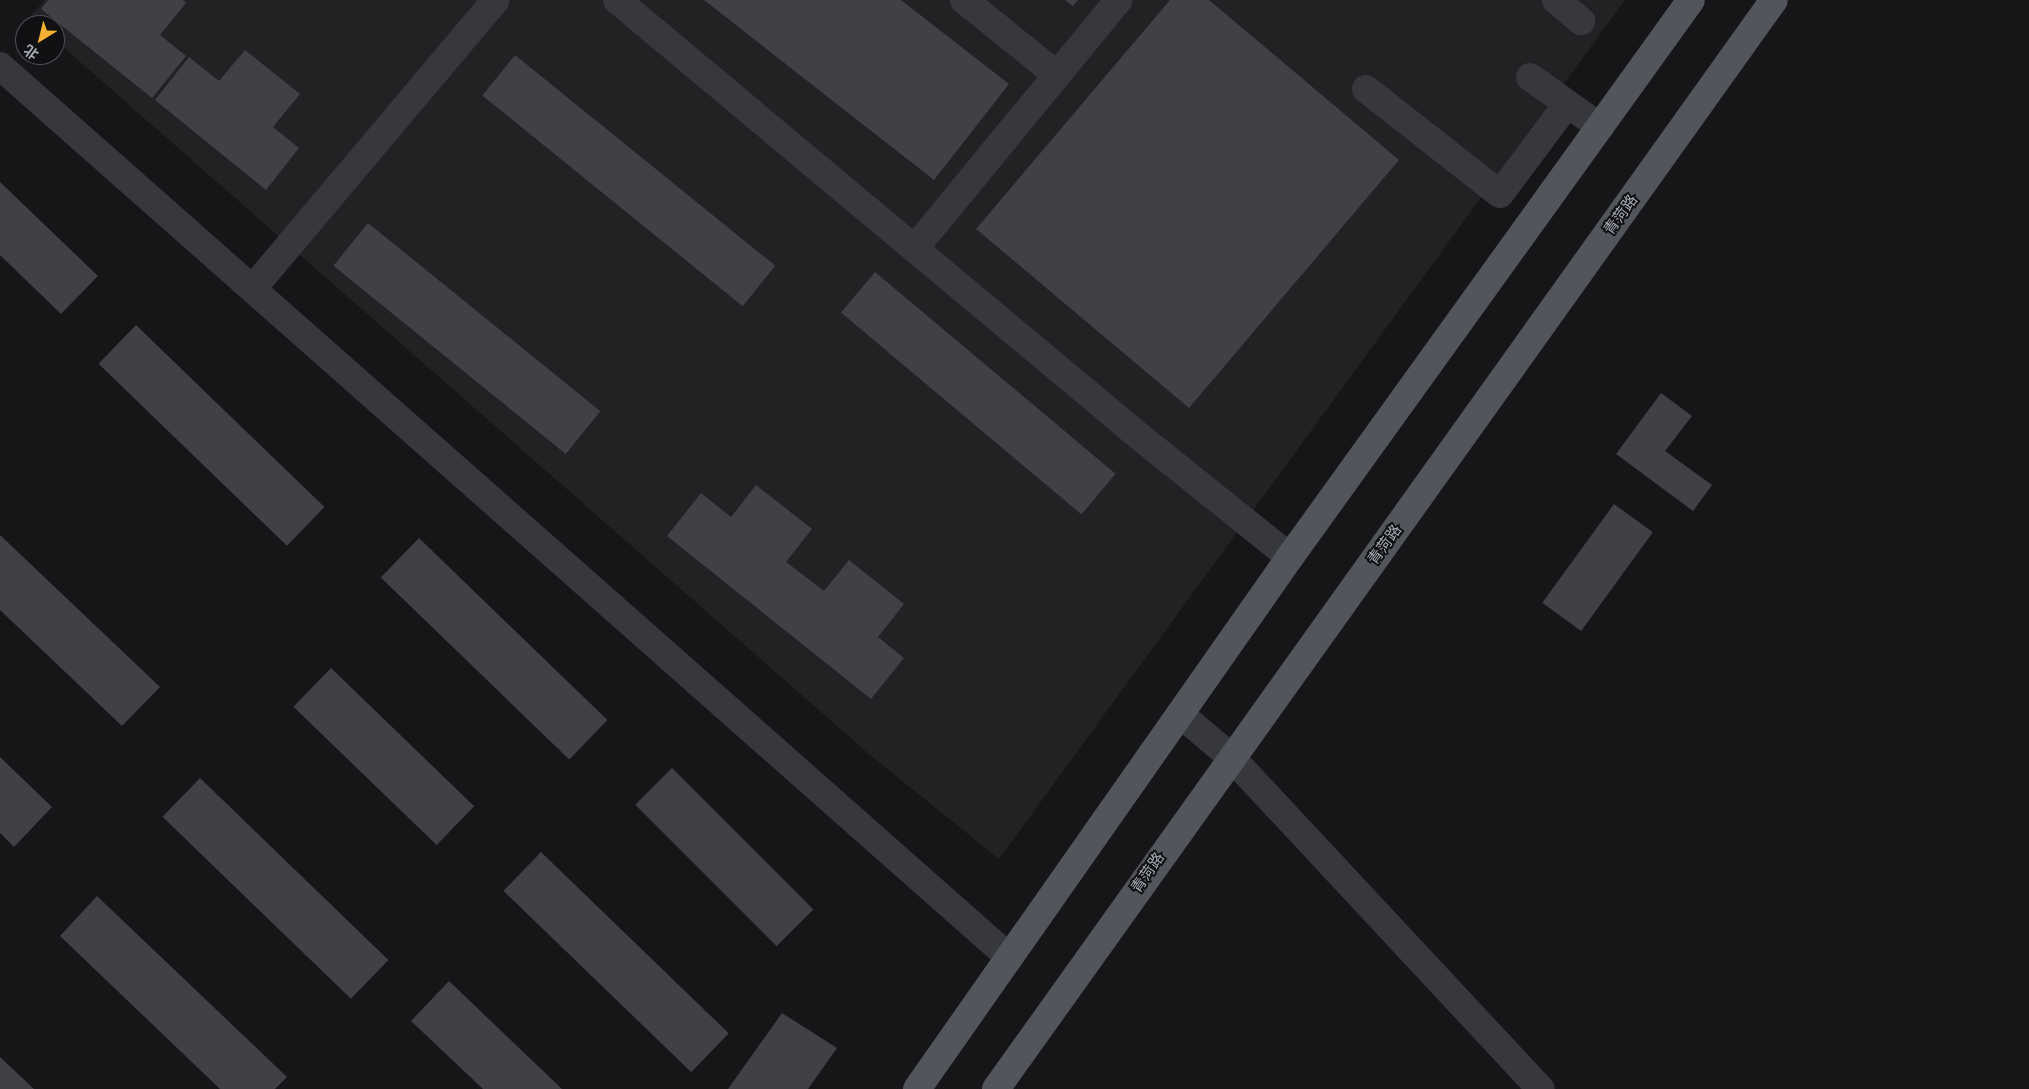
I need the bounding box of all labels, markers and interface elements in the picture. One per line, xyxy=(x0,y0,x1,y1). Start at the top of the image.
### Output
north arrow xyxy=(15,15,65,65)
text: 北 xyxy=(21,41,42,63)
street label: 青菏路 xyxy=(1600,192,1642,238)
street label: 青菏路 xyxy=(1364,522,1406,568)
street label: 青菏路 xyxy=(1128,849,1168,897)

